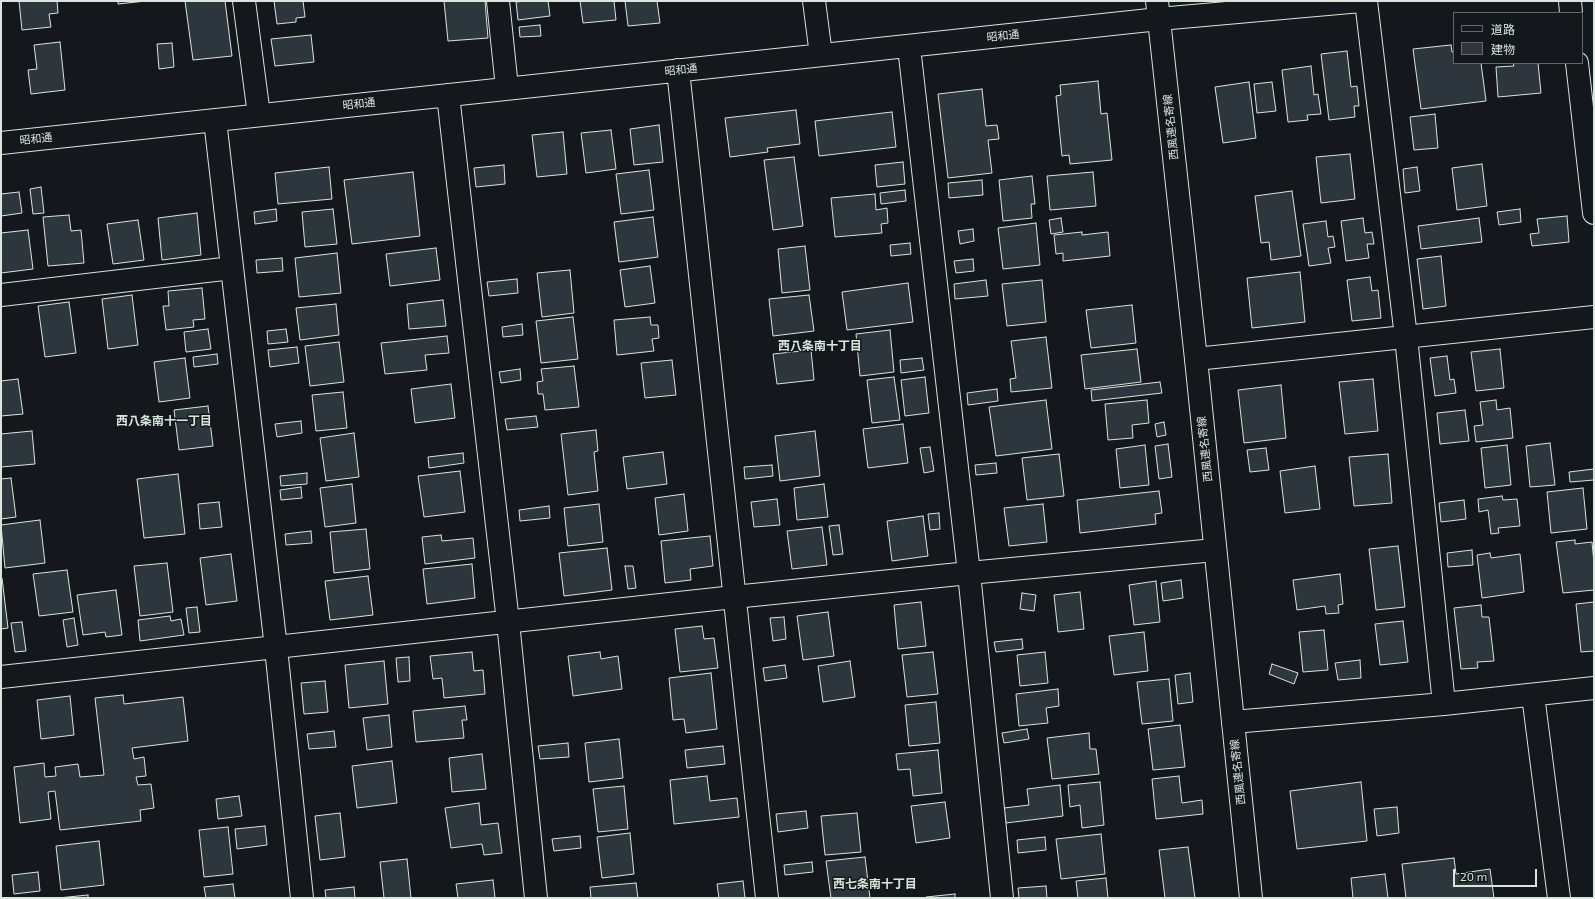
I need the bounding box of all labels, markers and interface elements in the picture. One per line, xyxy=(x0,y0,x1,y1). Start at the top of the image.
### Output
legend xyxy=(1453,12,1583,64)
text: 道路 xyxy=(1491,22,1515,36)
street label: 昭和通 xyxy=(986,28,1020,44)
text: 建物 xyxy=(1491,42,1515,56)
street label: 昭和通 xyxy=(664,62,698,78)
street label: 西風連名寄線 xyxy=(1161,93,1181,161)
street label: 昭和通 xyxy=(342,96,376,112)
street label: 昭和通 xyxy=(19,131,53,147)
district label: 西八条南十丁目 xyxy=(778,339,862,353)
district label: 西八条南十一丁目 xyxy=(116,414,212,428)
street label: 西風連名寄線 xyxy=(1195,415,1215,483)
street label: 西風連名寄線 xyxy=(1228,738,1248,806)
scale bar xyxy=(1455,861,1539,887)
text: 20 m xyxy=(1460,869,1487,883)
district label: 西七条南十丁目 xyxy=(833,877,917,891)

